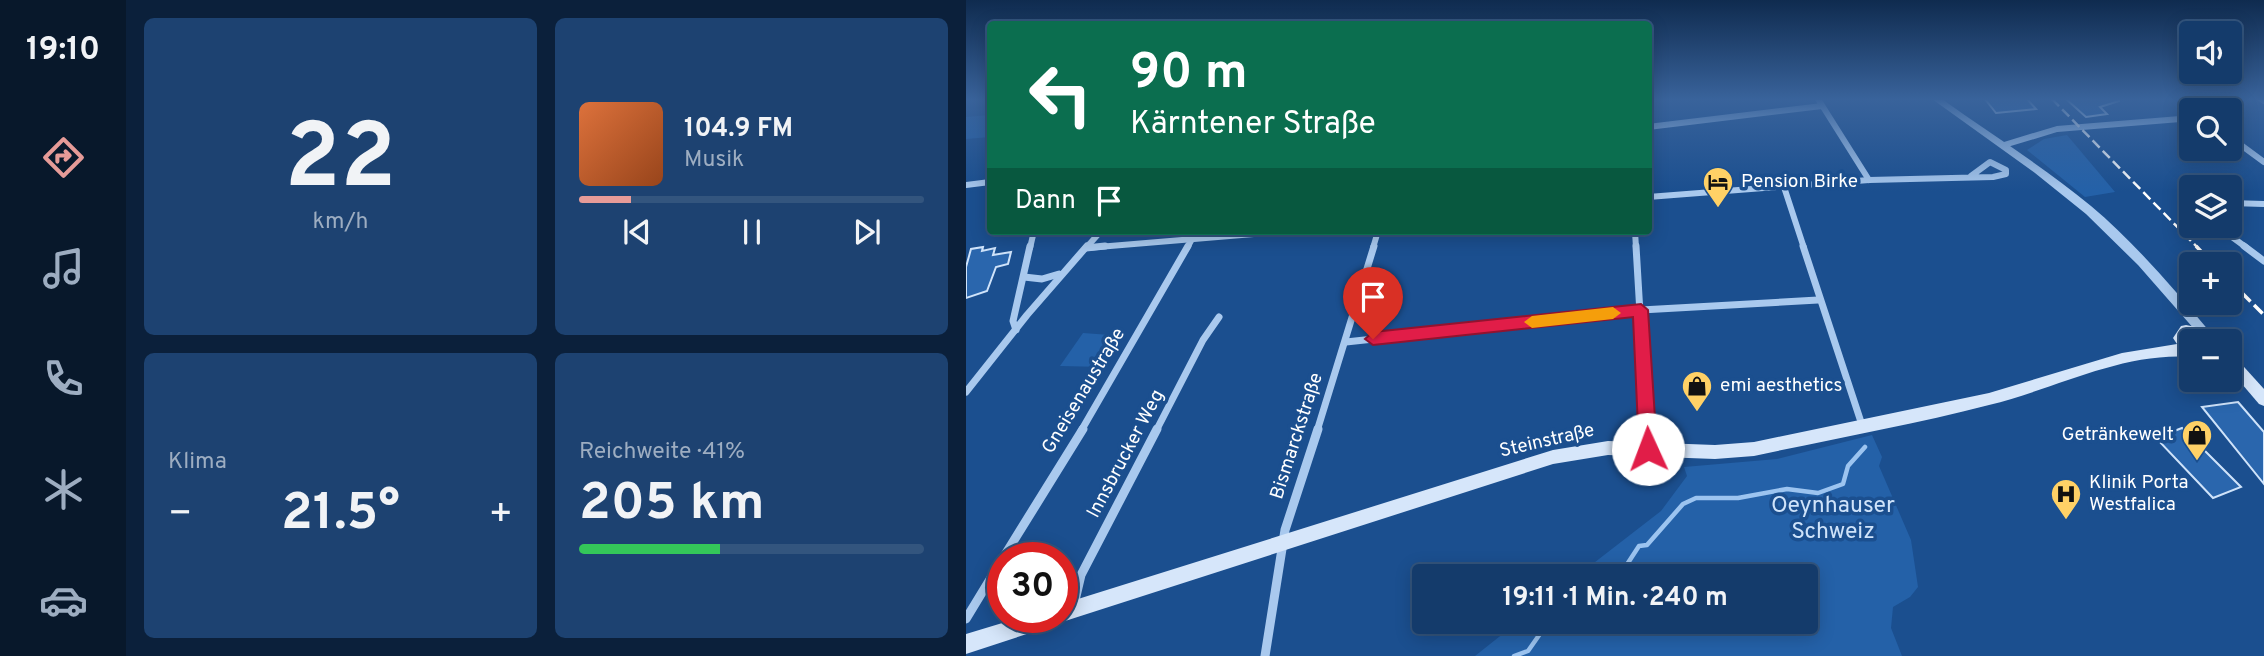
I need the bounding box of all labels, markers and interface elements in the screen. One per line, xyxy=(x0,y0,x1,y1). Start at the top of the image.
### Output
map controls xyxy=(2179,21,2242,392)
button: sound xyxy=(2179,21,2242,84)
text: 19:10 xyxy=(26,31,100,71)
text: 90 m xyxy=(1130,44,1248,106)
icon: left xyxy=(1015,49,1106,140)
button: search xyxy=(2179,98,2242,161)
text: 22 xyxy=(285,105,396,220)
text: Kärntener Straße xyxy=(1130,105,1376,145)
text: 104.9 FM xyxy=(684,113,793,146)
icon: directions xyxy=(39,133,88,182)
text: Musik xyxy=(684,146,744,175)
hotel icon: Pension Birke xyxy=(1701,165,1735,209)
place label: Pension Birke xyxy=(1741,170,1858,194)
button: layers xyxy=(2179,175,2242,238)
icon: arrive xyxy=(1090,182,1128,220)
text: Dann xyxy=(1015,185,1076,218)
text: km/h xyxy=(313,208,368,237)
icon: previous xyxy=(618,213,656,251)
icon: pause xyxy=(733,213,771,251)
icon: next xyxy=(848,213,886,251)
icon: music xyxy=(39,244,88,293)
button: + xyxy=(2179,252,2242,315)
pin xyxy=(1343,267,1403,339)
icon: arrive xyxy=(1354,278,1392,316)
street label: Gneisenaustraße xyxy=(1037,324,1131,458)
button: − xyxy=(2179,329,2242,392)
icon: phone xyxy=(39,354,88,403)
shop icon: emi aesthetics xyxy=(1680,369,1714,413)
street label: Bismarckstraße xyxy=(1265,370,1329,502)
place label: emi aesthetics xyxy=(1720,374,1843,398)
street label: Innsbrucker Weg xyxy=(1082,386,1170,522)
position arrow xyxy=(1611,412,1685,486)
street label: Steinstraße xyxy=(1497,418,1597,464)
shop icon: Getränkewelt xyxy=(2180,418,2214,462)
place label: Getränkewelt xyxy=(2061,423,2174,447)
text: Reichweite · 41% xyxy=(579,438,745,467)
text: Klima xyxy=(168,448,227,477)
icon: climate xyxy=(39,465,88,514)
place label: Klinik Porta Westfalica xyxy=(2089,471,2189,517)
text: 205 km xyxy=(579,472,764,538)
hospital icon: Klinik Porta Westfalica xyxy=(2049,477,2083,521)
text: 21.5° xyxy=(281,482,400,548)
text: − xyxy=(168,491,193,540)
text: + xyxy=(488,491,513,540)
park label: Oeynhauser Schweiz xyxy=(1771,492,1895,547)
speed limit sign: 30 xyxy=(987,542,1078,633)
icon: car xyxy=(39,576,88,625)
text: 19:11 · 1 Min. · 240 m xyxy=(1502,582,1728,615)

